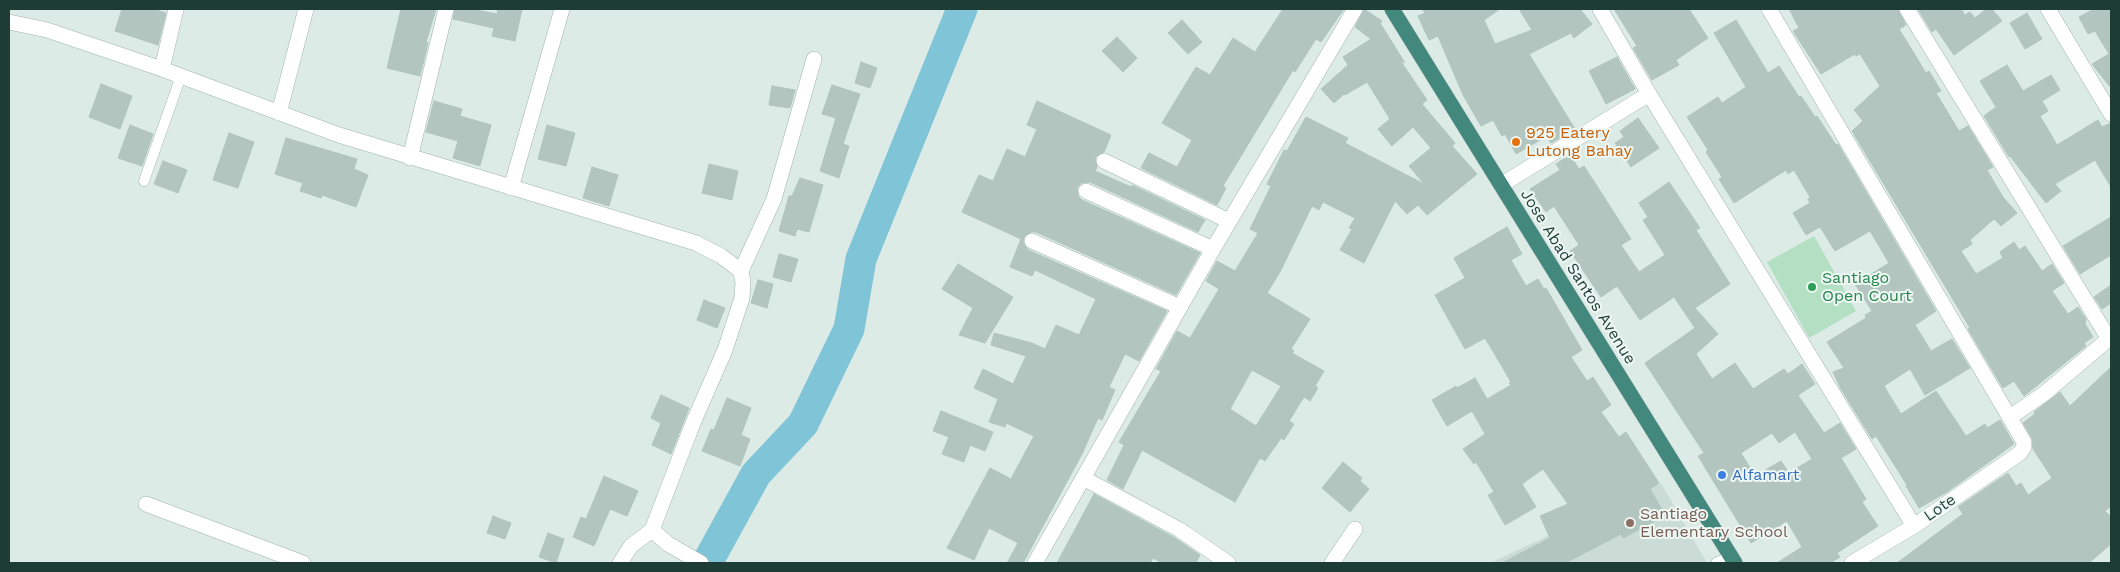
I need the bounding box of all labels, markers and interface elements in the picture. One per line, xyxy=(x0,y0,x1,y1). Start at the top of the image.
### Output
place label: 925 Eatery Lutong Bahay xyxy=(1526,123,1632,161)
marker: 925 Eatery Lutong Bahay xyxy=(1510,136,1522,148)
street label: Jose Abad Santos Avenue xyxy=(1516,186,1640,368)
place label: Santiago Open Court xyxy=(1822,268,1912,306)
marker: Santiago Open Court xyxy=(1806,281,1818,293)
place label: Alfamart xyxy=(1732,465,1799,485)
marker: Alfamart xyxy=(1716,469,1728,481)
street label: Lote xyxy=(1920,490,1960,526)
place label: Santiago Elementary School xyxy=(1640,504,1788,542)
marker: Santiago Elementary School xyxy=(1624,517,1636,529)

